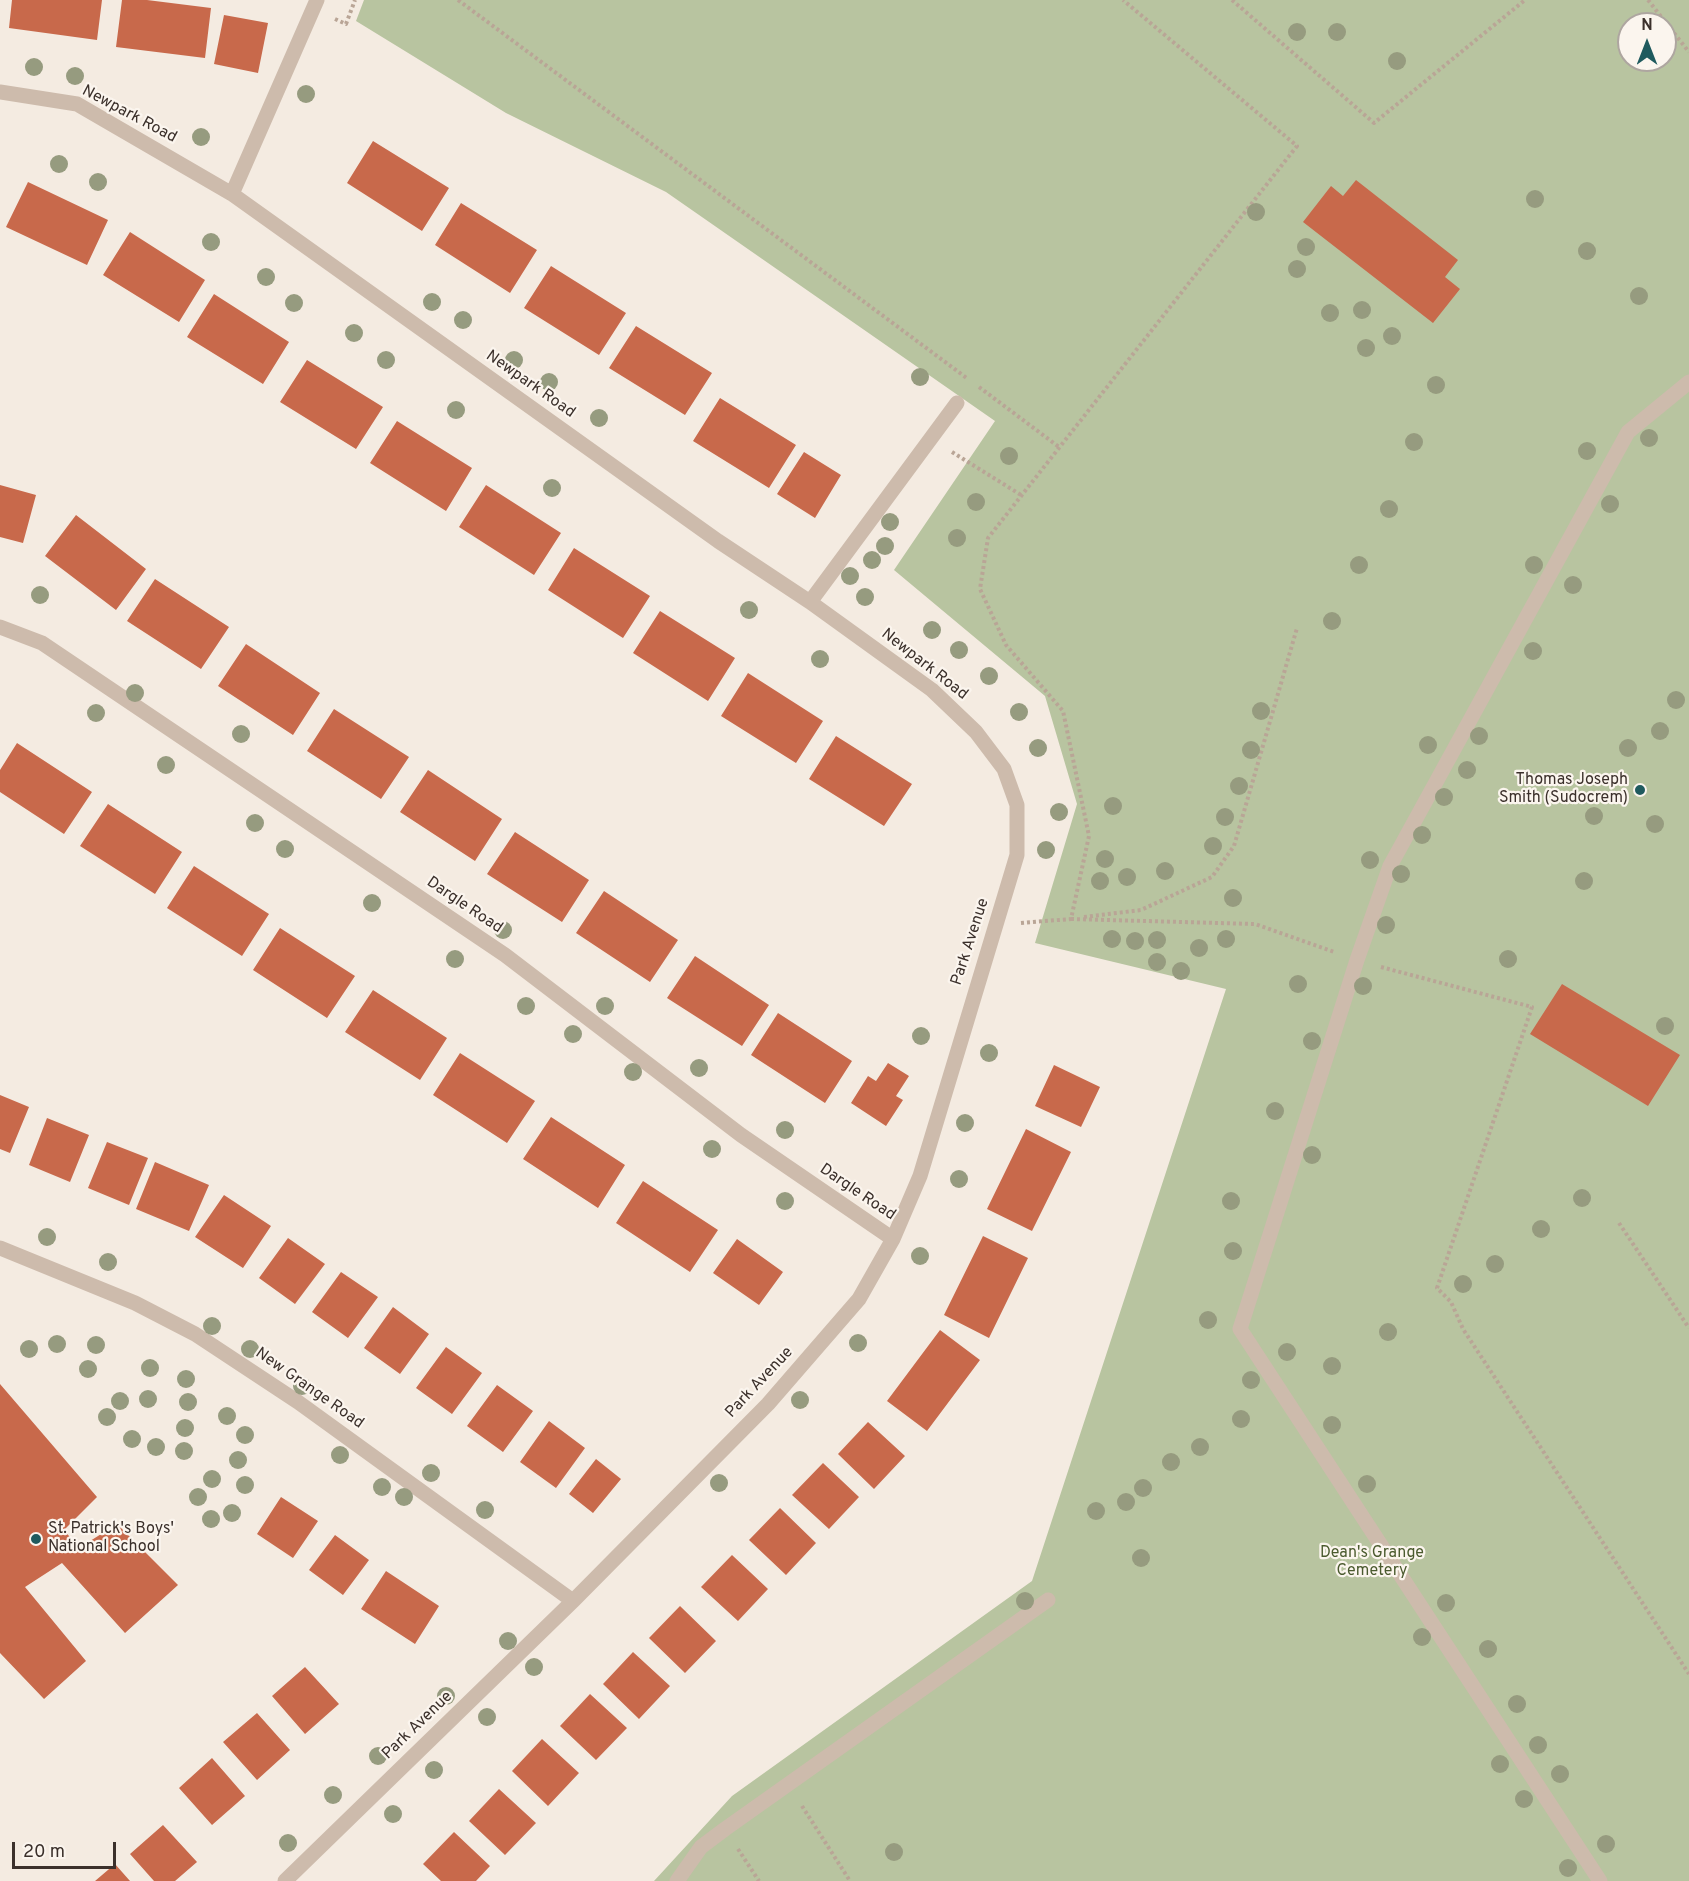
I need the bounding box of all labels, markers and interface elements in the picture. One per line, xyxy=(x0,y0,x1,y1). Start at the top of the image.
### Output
north arrow xyxy=(1617,12,1677,72)
text: N xyxy=(1641,16,1653,36)
street label: Newpark Road xyxy=(78,82,180,148)
street label: Newpark Road xyxy=(482,347,578,423)
street label: Newpark Road xyxy=(877,625,971,705)
place label: Thomas Joseph Smith (Sudocrem) xyxy=(1499,771,1628,809)
marker: Thomas Joseph Smith (Sudocrem) xyxy=(1633,783,1647,797)
street label: Dargle Road xyxy=(422,874,506,938)
street label: Park Avenue xyxy=(948,896,994,988)
street label: Dargle Road xyxy=(815,1161,899,1225)
street label: Park Avenue xyxy=(722,1343,798,1423)
street label: New Grange Road xyxy=(251,1344,367,1434)
place label: St. Patrick's Boys' National School xyxy=(48,1520,174,1558)
marker: St. Patrick's Boys' National School xyxy=(29,1532,43,1546)
park label: Dean's Grange Cemetery xyxy=(1320,1544,1424,1582)
street label: Park Avenue xyxy=(379,1688,457,1764)
scale bar xyxy=(15,1830,118,1868)
text: 20 m xyxy=(23,1841,65,1864)

